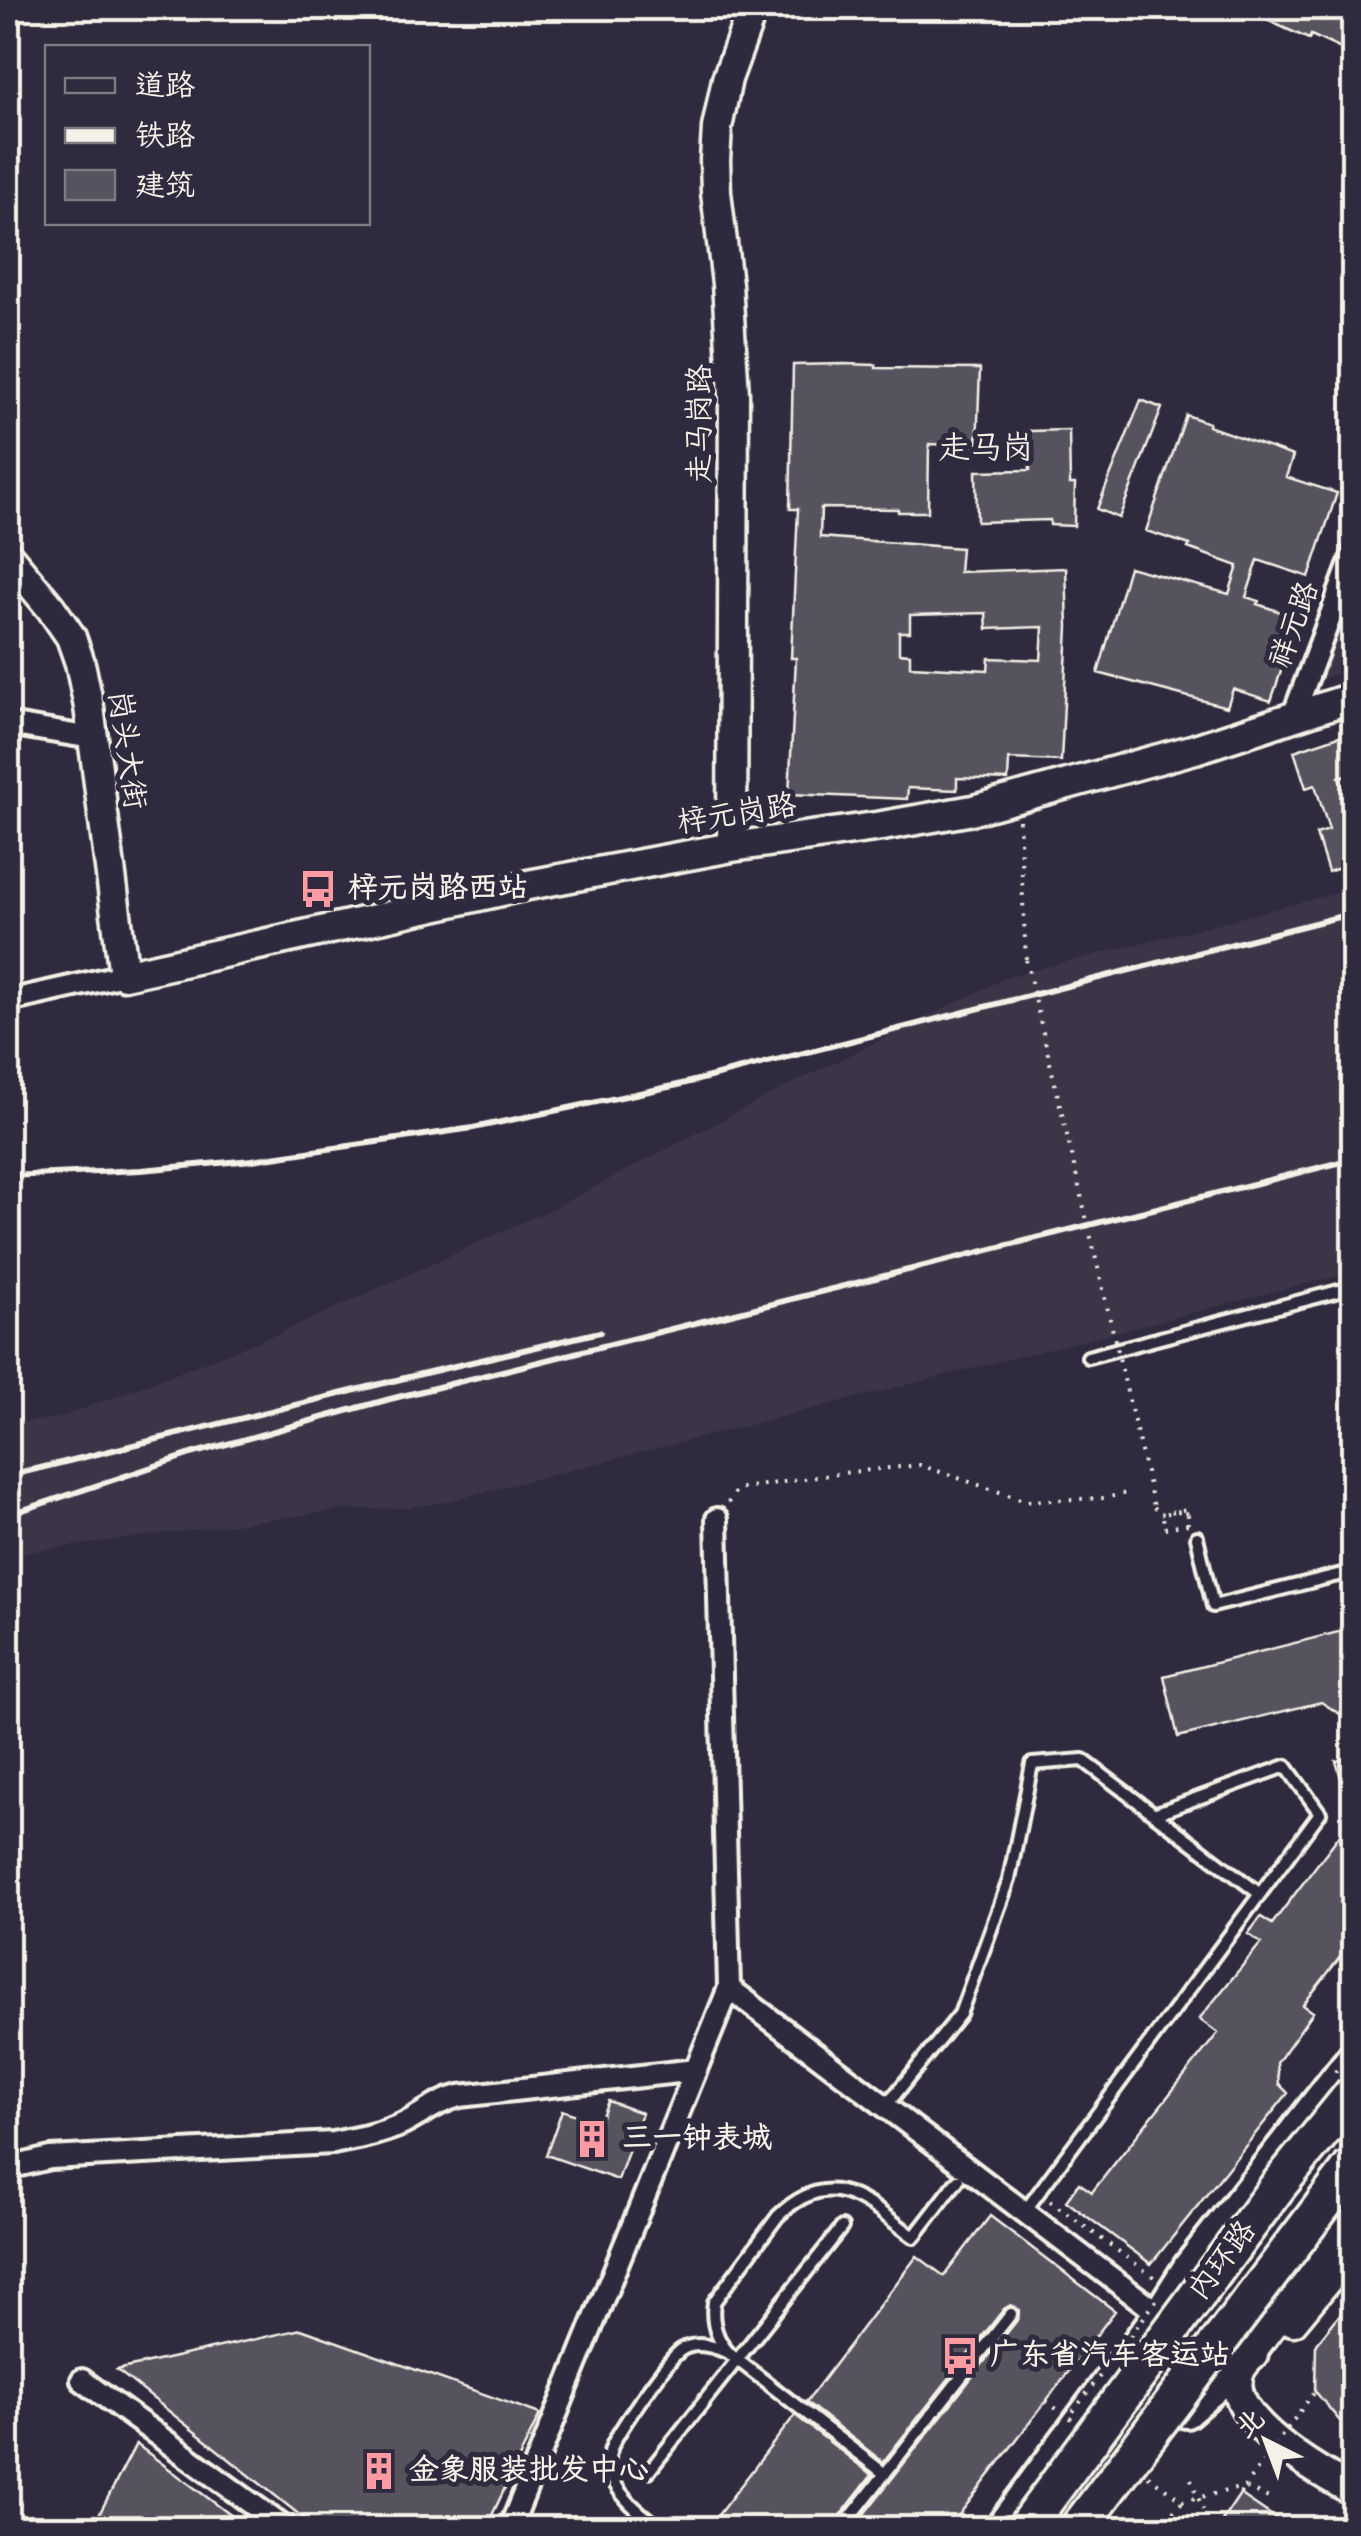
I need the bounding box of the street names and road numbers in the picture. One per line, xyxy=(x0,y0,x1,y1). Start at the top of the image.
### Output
street label: 走马岗路 xyxy=(677,364,725,484)
street label: 祥元路 xyxy=(1257,575,1333,675)
street label: 岗头大街 xyxy=(94,687,158,813)
street label: 梓元岗路 xyxy=(674,782,800,848)
street label: 内环路 xyxy=(1177,2211,1269,2311)

